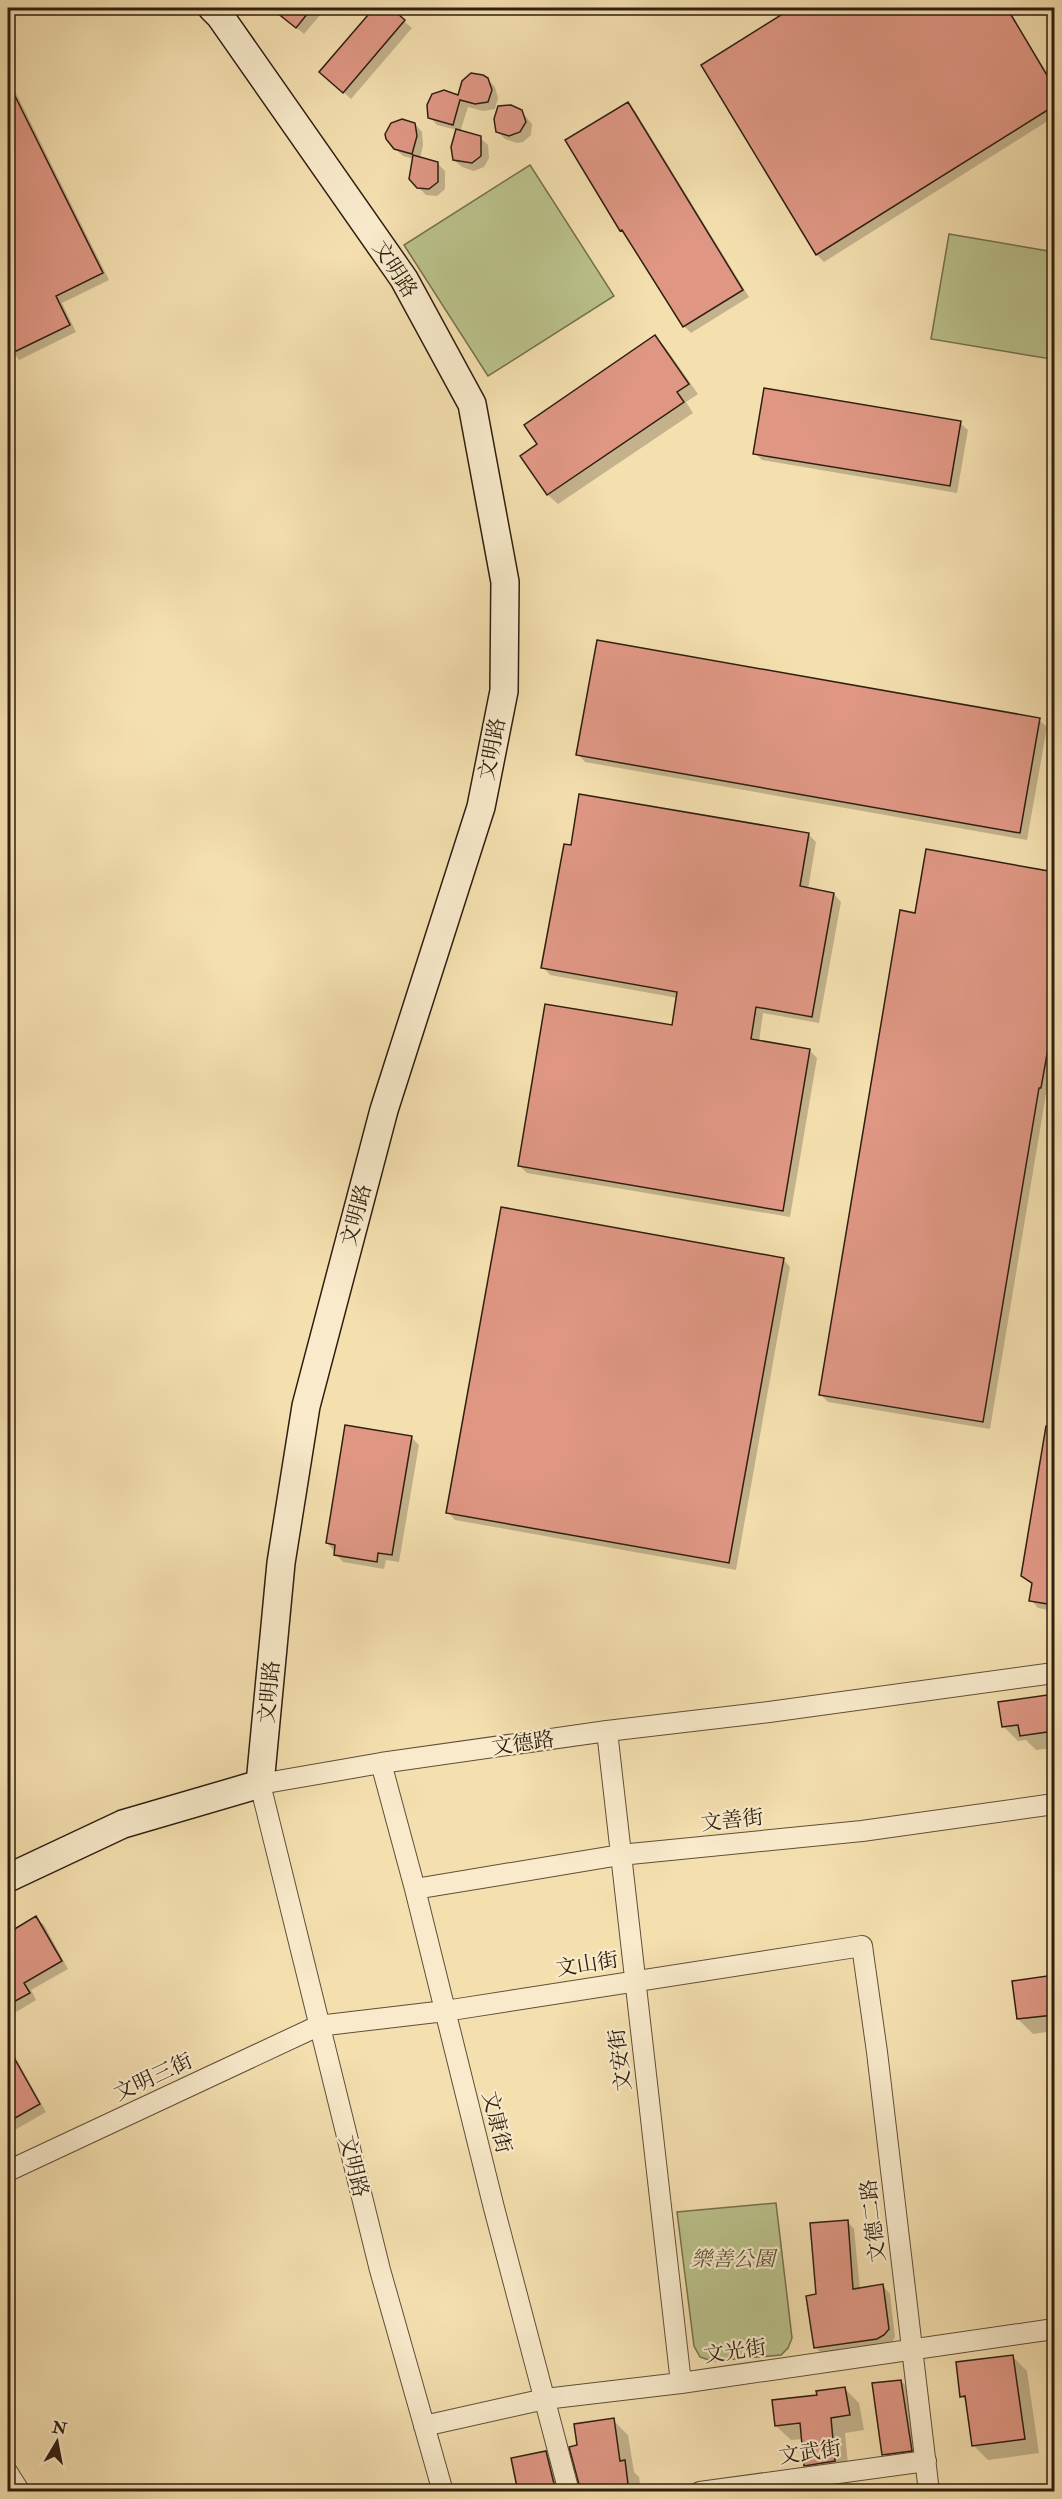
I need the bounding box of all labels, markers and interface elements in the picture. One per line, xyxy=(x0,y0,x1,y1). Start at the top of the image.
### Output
street label: 文明路 xyxy=(366,236,423,303)
street label: 文明路 xyxy=(473,716,512,783)
street label: 文明路 xyxy=(335,1181,378,1249)
street label: 文明路 xyxy=(253,1659,286,1725)
street label: 文德路 xyxy=(490,1726,556,1761)
street label: 文善街 xyxy=(699,1804,765,1837)
street label: 文山街 xyxy=(554,1946,620,1983)
street label: 文安街 xyxy=(603,2027,638,2093)
street label: 文明三街 xyxy=(109,2047,197,2107)
street label: 文康街 xyxy=(476,2088,517,2156)
street label: 文明路 xyxy=(333,2132,374,2200)
street label: 文德二路 xyxy=(855,2178,892,2264)
park label: 樂善公園 xyxy=(691,2246,778,2273)
street label: 文光街 xyxy=(702,2334,768,2369)
north arrow xyxy=(27,2412,87,2472)
text: N xyxy=(50,2417,69,2439)
street label: 文武街 xyxy=(777,2435,843,2470)

